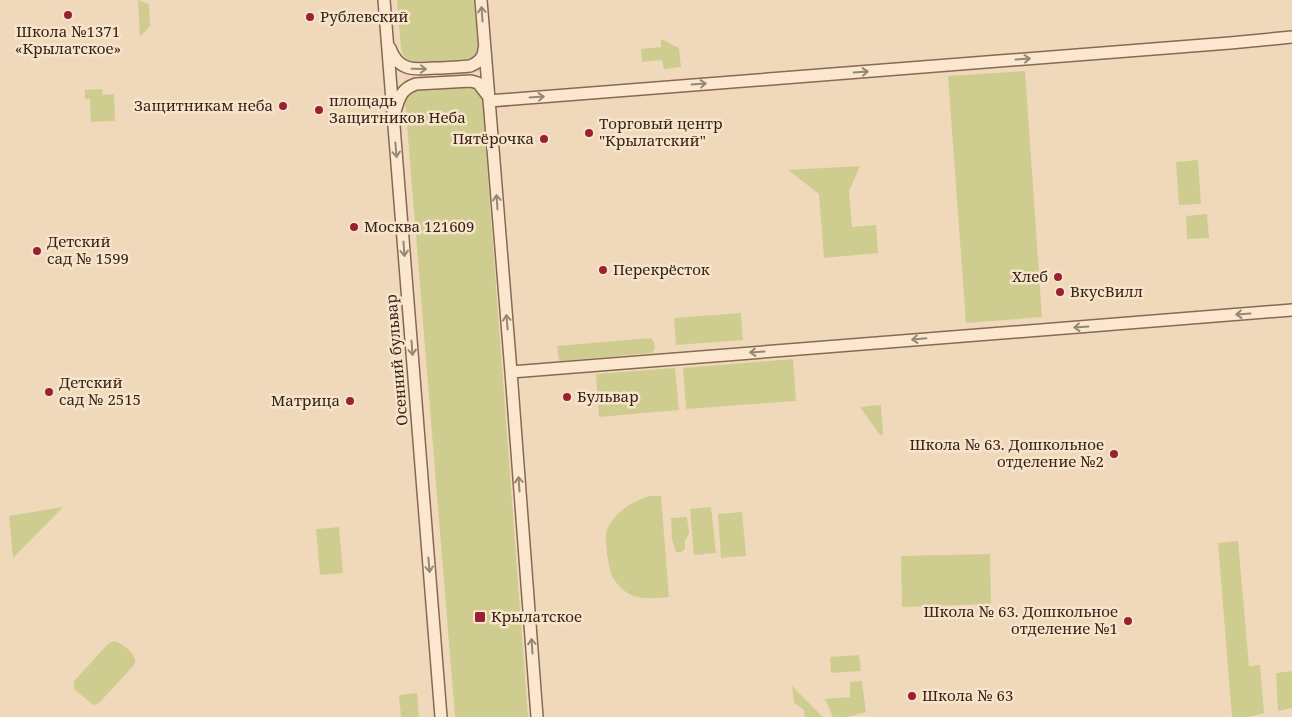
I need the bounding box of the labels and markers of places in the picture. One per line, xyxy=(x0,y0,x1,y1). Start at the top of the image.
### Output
place label: Рублевский xyxy=(320,6,408,26)
marker: Школа №1371 «Крылатское» xyxy=(62,9,74,21)
marker: Рублевский xyxy=(304,11,316,23)
place label: Школа №1371 «Крылатское» xyxy=(15,21,121,58)
place label: площадь Защитников Неба xyxy=(329,90,466,127)
place label: Защитникам неба xyxy=(134,95,273,115)
marker: Защитникам неба xyxy=(277,100,289,112)
marker: площадь Защитников Неба xyxy=(313,104,325,116)
place label: Торговый центр "Крылатский" xyxy=(599,113,722,150)
marker: Торговый центр "Крылатский" xyxy=(583,127,595,139)
place label: Пятёрочка xyxy=(453,128,534,148)
marker: Пятёрочка xyxy=(538,133,550,145)
place label: Москва 121609 xyxy=(364,216,474,236)
marker: Москва 121609 xyxy=(348,221,360,233)
place label: Детский сад № 1599 xyxy=(47,231,129,268)
marker: Детский сад № 1599 xyxy=(31,245,43,257)
place label: Перекрёсток xyxy=(613,259,710,279)
marker: Перекрёсток xyxy=(597,264,609,276)
place label: Хлеб xyxy=(1012,266,1048,286)
marker: Хлеб xyxy=(1052,271,1064,283)
place label: ВкусВилл xyxy=(1070,281,1143,301)
marker: ВкусВилл xyxy=(1054,286,1066,298)
place label: Детский сад № 2515 xyxy=(59,372,141,409)
marker: Детский сад № 2515 xyxy=(43,386,55,398)
place label: Бульвар xyxy=(577,386,639,406)
place label: Матрица xyxy=(271,390,340,410)
marker: Бульвар xyxy=(561,391,573,403)
marker: Матрица xyxy=(344,395,356,407)
place label: Школа № 63. Дошкольное отделение №2 xyxy=(910,434,1104,471)
marker: Школа № 63. Дошкольное отделение №2 xyxy=(1108,448,1120,460)
place label: Школа № 63. Дошкольное отделение №1 xyxy=(924,601,1118,638)
place label: Крылатское xyxy=(491,606,582,626)
marker: Крылатское xyxy=(473,610,487,624)
marker: Школа № 63. Дошкольное отделение №1 xyxy=(1122,615,1134,627)
place label: Школа № 63 xyxy=(922,685,1013,705)
marker: Школа № 63 xyxy=(906,690,918,702)

